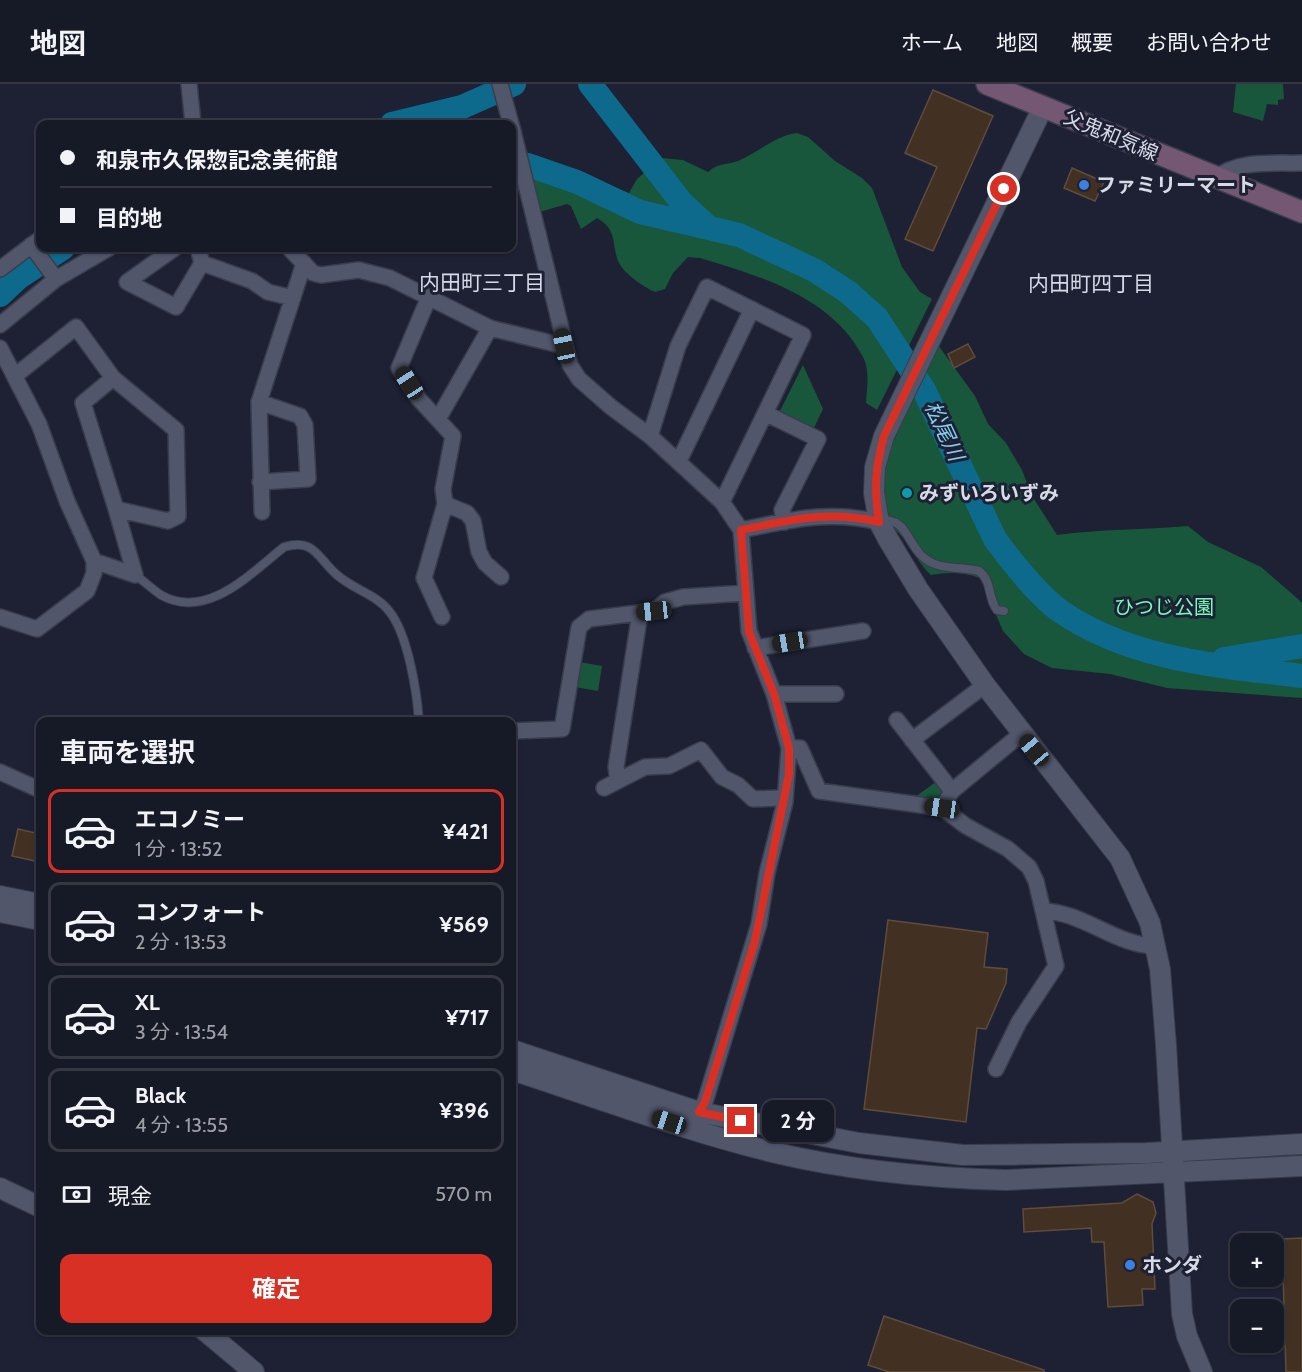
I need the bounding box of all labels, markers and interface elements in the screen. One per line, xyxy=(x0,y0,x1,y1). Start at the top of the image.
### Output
text: 地図 xyxy=(30,26,86,60)
text: ホーム xyxy=(901,30,963,55)
text: 地図 xyxy=(996,30,1038,55)
text: 概要 xyxy=(1071,30,1113,55)
text: お問い合わせ xyxy=(1146,30,1272,55)
street label: 父鬼和気線 xyxy=(1060,104,1162,166)
text: 和泉市久保惣記念美術館 xyxy=(96,147,338,174)
place label: ファミリーマート xyxy=(1096,173,1256,197)
route start xyxy=(990,175,1017,202)
marker: ファミリーマート xyxy=(1077,178,1091,192)
text: 目的地 xyxy=(96,205,162,232)
district label: 内田町三丁目 xyxy=(419,270,545,295)
district label: 内田町四丁目 xyxy=(1028,271,1154,296)
car xyxy=(551,327,577,365)
car xyxy=(392,363,426,403)
water label: 松尾川 xyxy=(920,397,970,466)
place label: みずいろいずみ xyxy=(919,481,1059,505)
marker: みずいろいずみ xyxy=(900,486,914,500)
park label: ひつじ公園 xyxy=(1114,595,1214,619)
car xyxy=(635,600,673,622)
car xyxy=(771,630,809,654)
car xyxy=(1016,730,1052,770)
text: 車両を選択 xyxy=(60,736,195,769)
car xyxy=(923,797,961,819)
icon: car xyxy=(63,804,117,858)
text: エコノミー xyxy=(135,806,245,833)
text: ¥421 xyxy=(442,818,489,845)
text: 1 分 · 13:52 xyxy=(135,837,223,861)
icon: car xyxy=(63,897,117,951)
text: コンフォート xyxy=(135,899,266,926)
text: ¥569 xyxy=(439,911,489,938)
text: 2 分 · 13:53 xyxy=(135,930,227,954)
text: XL xyxy=(135,989,160,1016)
icon: car xyxy=(63,990,117,1044)
text: ¥717 xyxy=(445,1004,489,1031)
text: 3 分 · 13:54 xyxy=(135,1020,228,1044)
text: Black xyxy=(135,1082,186,1109)
icon: car xyxy=(63,1083,117,1137)
text: ¥396 xyxy=(439,1097,489,1124)
callout: 2 分 xyxy=(762,1100,834,1142)
route end xyxy=(727,1107,754,1134)
car xyxy=(649,1108,689,1136)
text: 2 分 xyxy=(780,1109,816,1133)
text: 4 分 · 13:55 xyxy=(135,1113,228,1137)
icon: cash xyxy=(60,1178,93,1211)
text: 570 m xyxy=(435,1182,492,1206)
text: 現金 xyxy=(108,1183,152,1210)
map controls xyxy=(1230,1233,1284,1353)
button: + xyxy=(1230,1233,1284,1287)
place label: ホンダ xyxy=(1142,1253,1202,1277)
button: 確定 xyxy=(60,1254,492,1323)
marker: ホンダ xyxy=(1123,1258,1137,1272)
button: − xyxy=(1230,1299,1284,1353)

